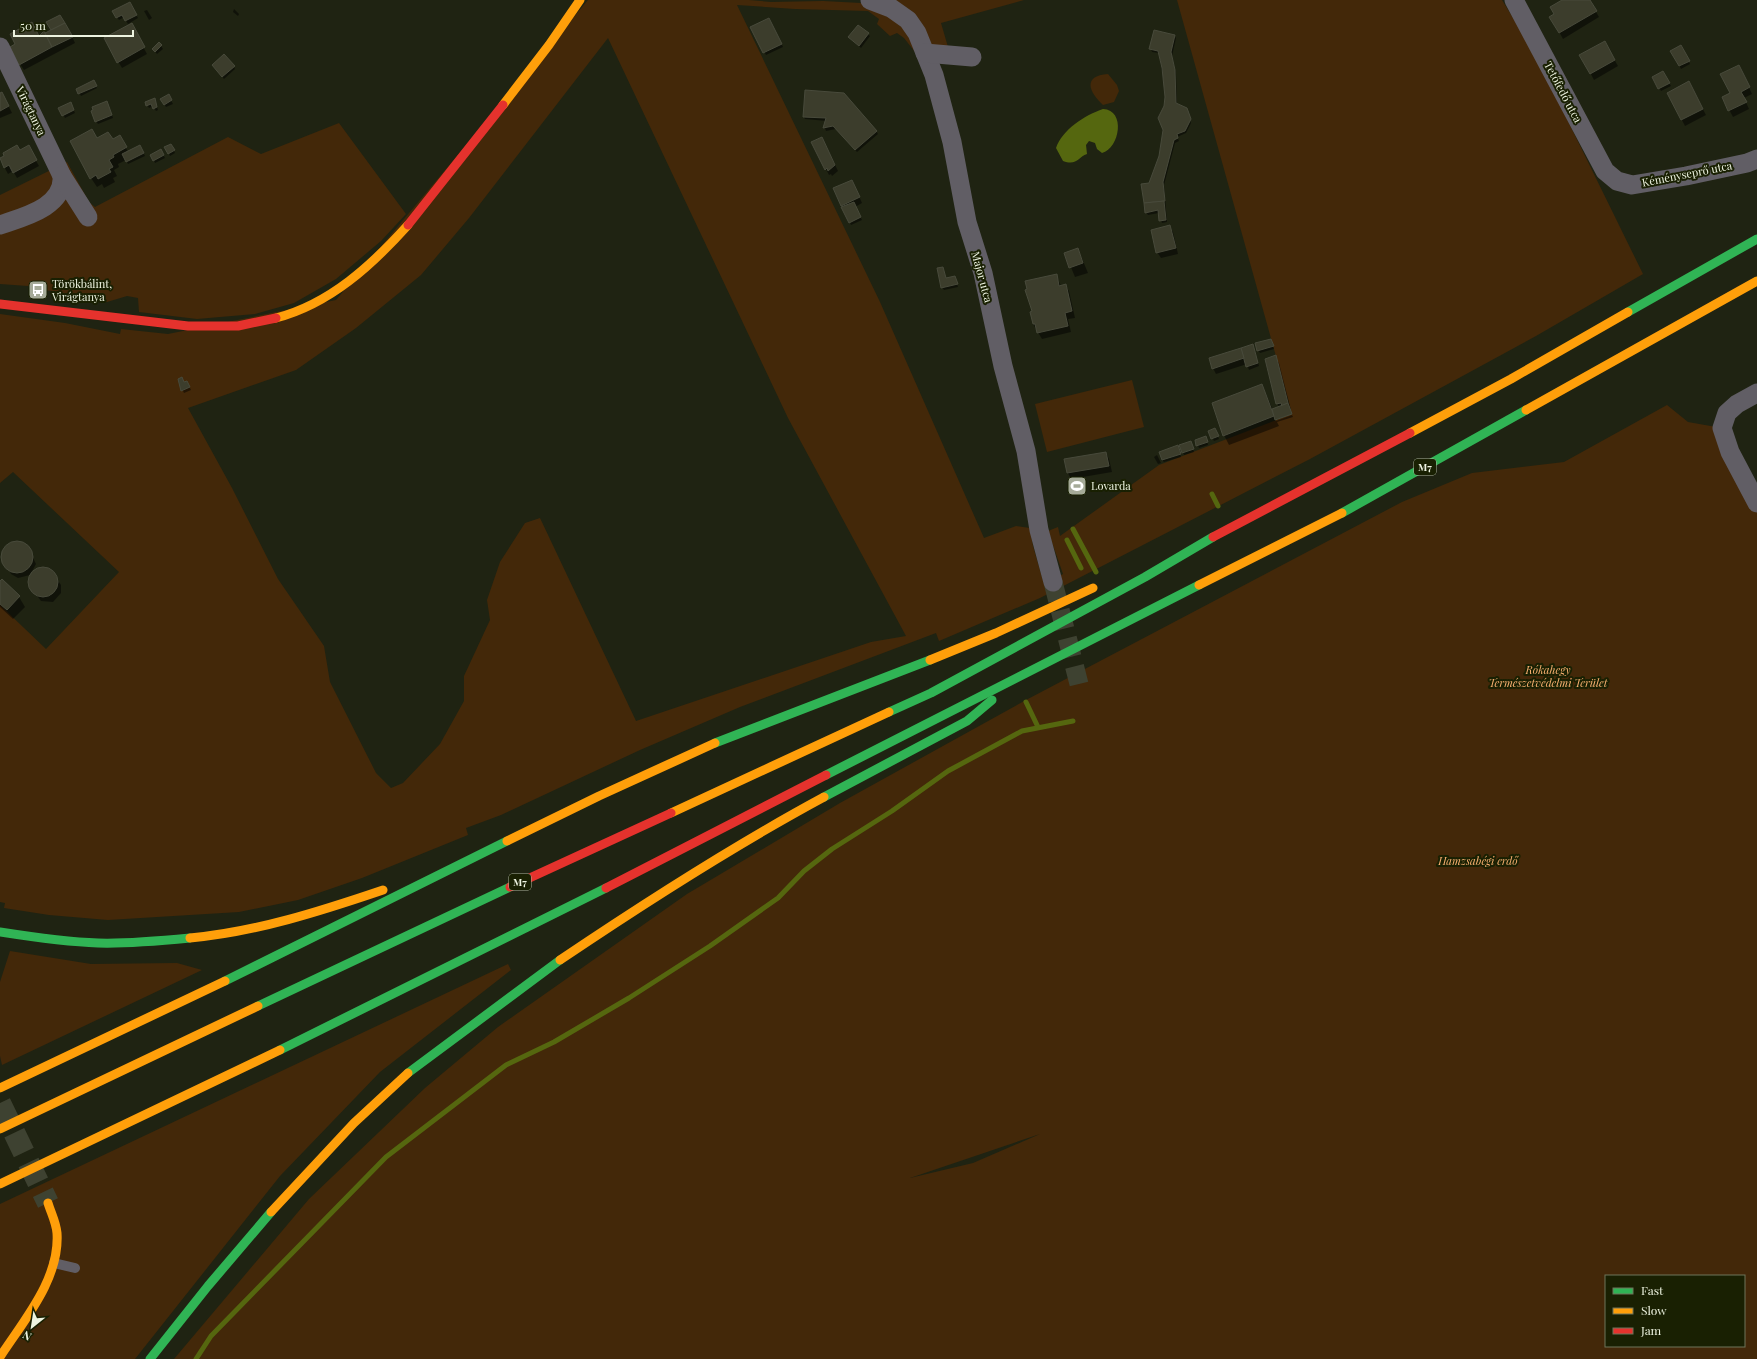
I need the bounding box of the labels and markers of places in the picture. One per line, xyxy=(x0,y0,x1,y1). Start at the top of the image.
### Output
place label: Törökbálint, Virágtanya xyxy=(51,276,112,304)
bus stop icon: Törökbálint, Virágtanya xyxy=(27,279,49,301)
sports icon: Lovarda xyxy=(1066,475,1088,497)
place label: Lovarda xyxy=(1091,478,1131,493)

